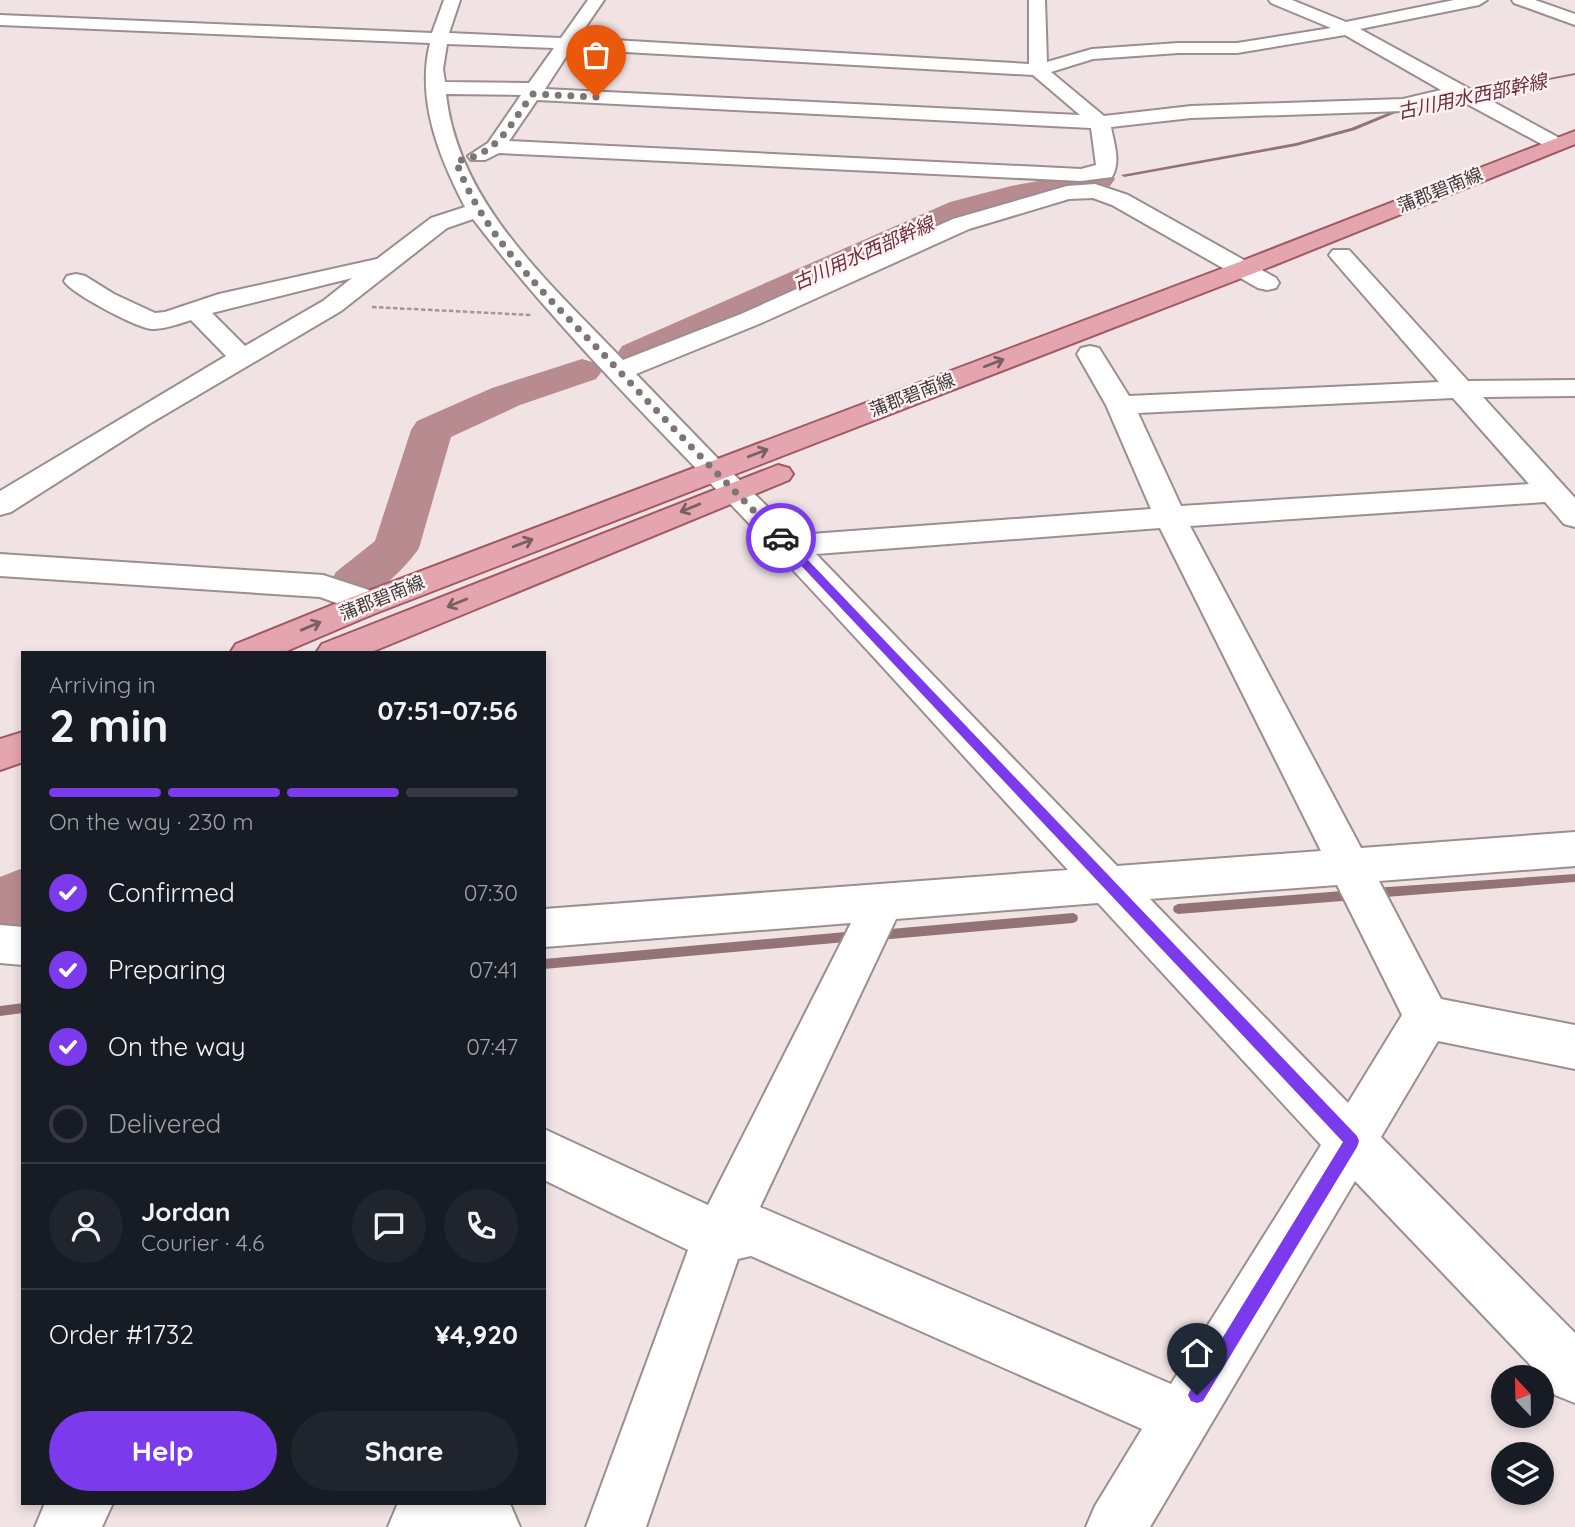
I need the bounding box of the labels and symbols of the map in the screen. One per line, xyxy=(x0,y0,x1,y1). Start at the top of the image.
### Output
pin xyxy=(566,25,626,97)
water label: 古川用水西部幹線 xyxy=(1395,68,1551,124)
street label: 蒲郡碧南線 xyxy=(1394,162,1486,217)
water label: 古川用水西部幹線 xyxy=(789,210,939,295)
one-way arrow xyxy=(982,356,1004,369)
street label: 蒲郡碧南線 xyxy=(866,368,958,421)
one-way arrow xyxy=(747,445,769,458)
one-way arrow xyxy=(680,503,701,516)
courier xyxy=(746,503,816,573)
one-way arrow xyxy=(512,536,533,548)
street label: 蒲郡碧南線 xyxy=(336,570,428,625)
one-way arrow xyxy=(446,597,468,610)
one-way arrow xyxy=(300,619,322,632)
pin xyxy=(1167,1323,1227,1395)
north arrow xyxy=(1491,1365,1554,1428)

